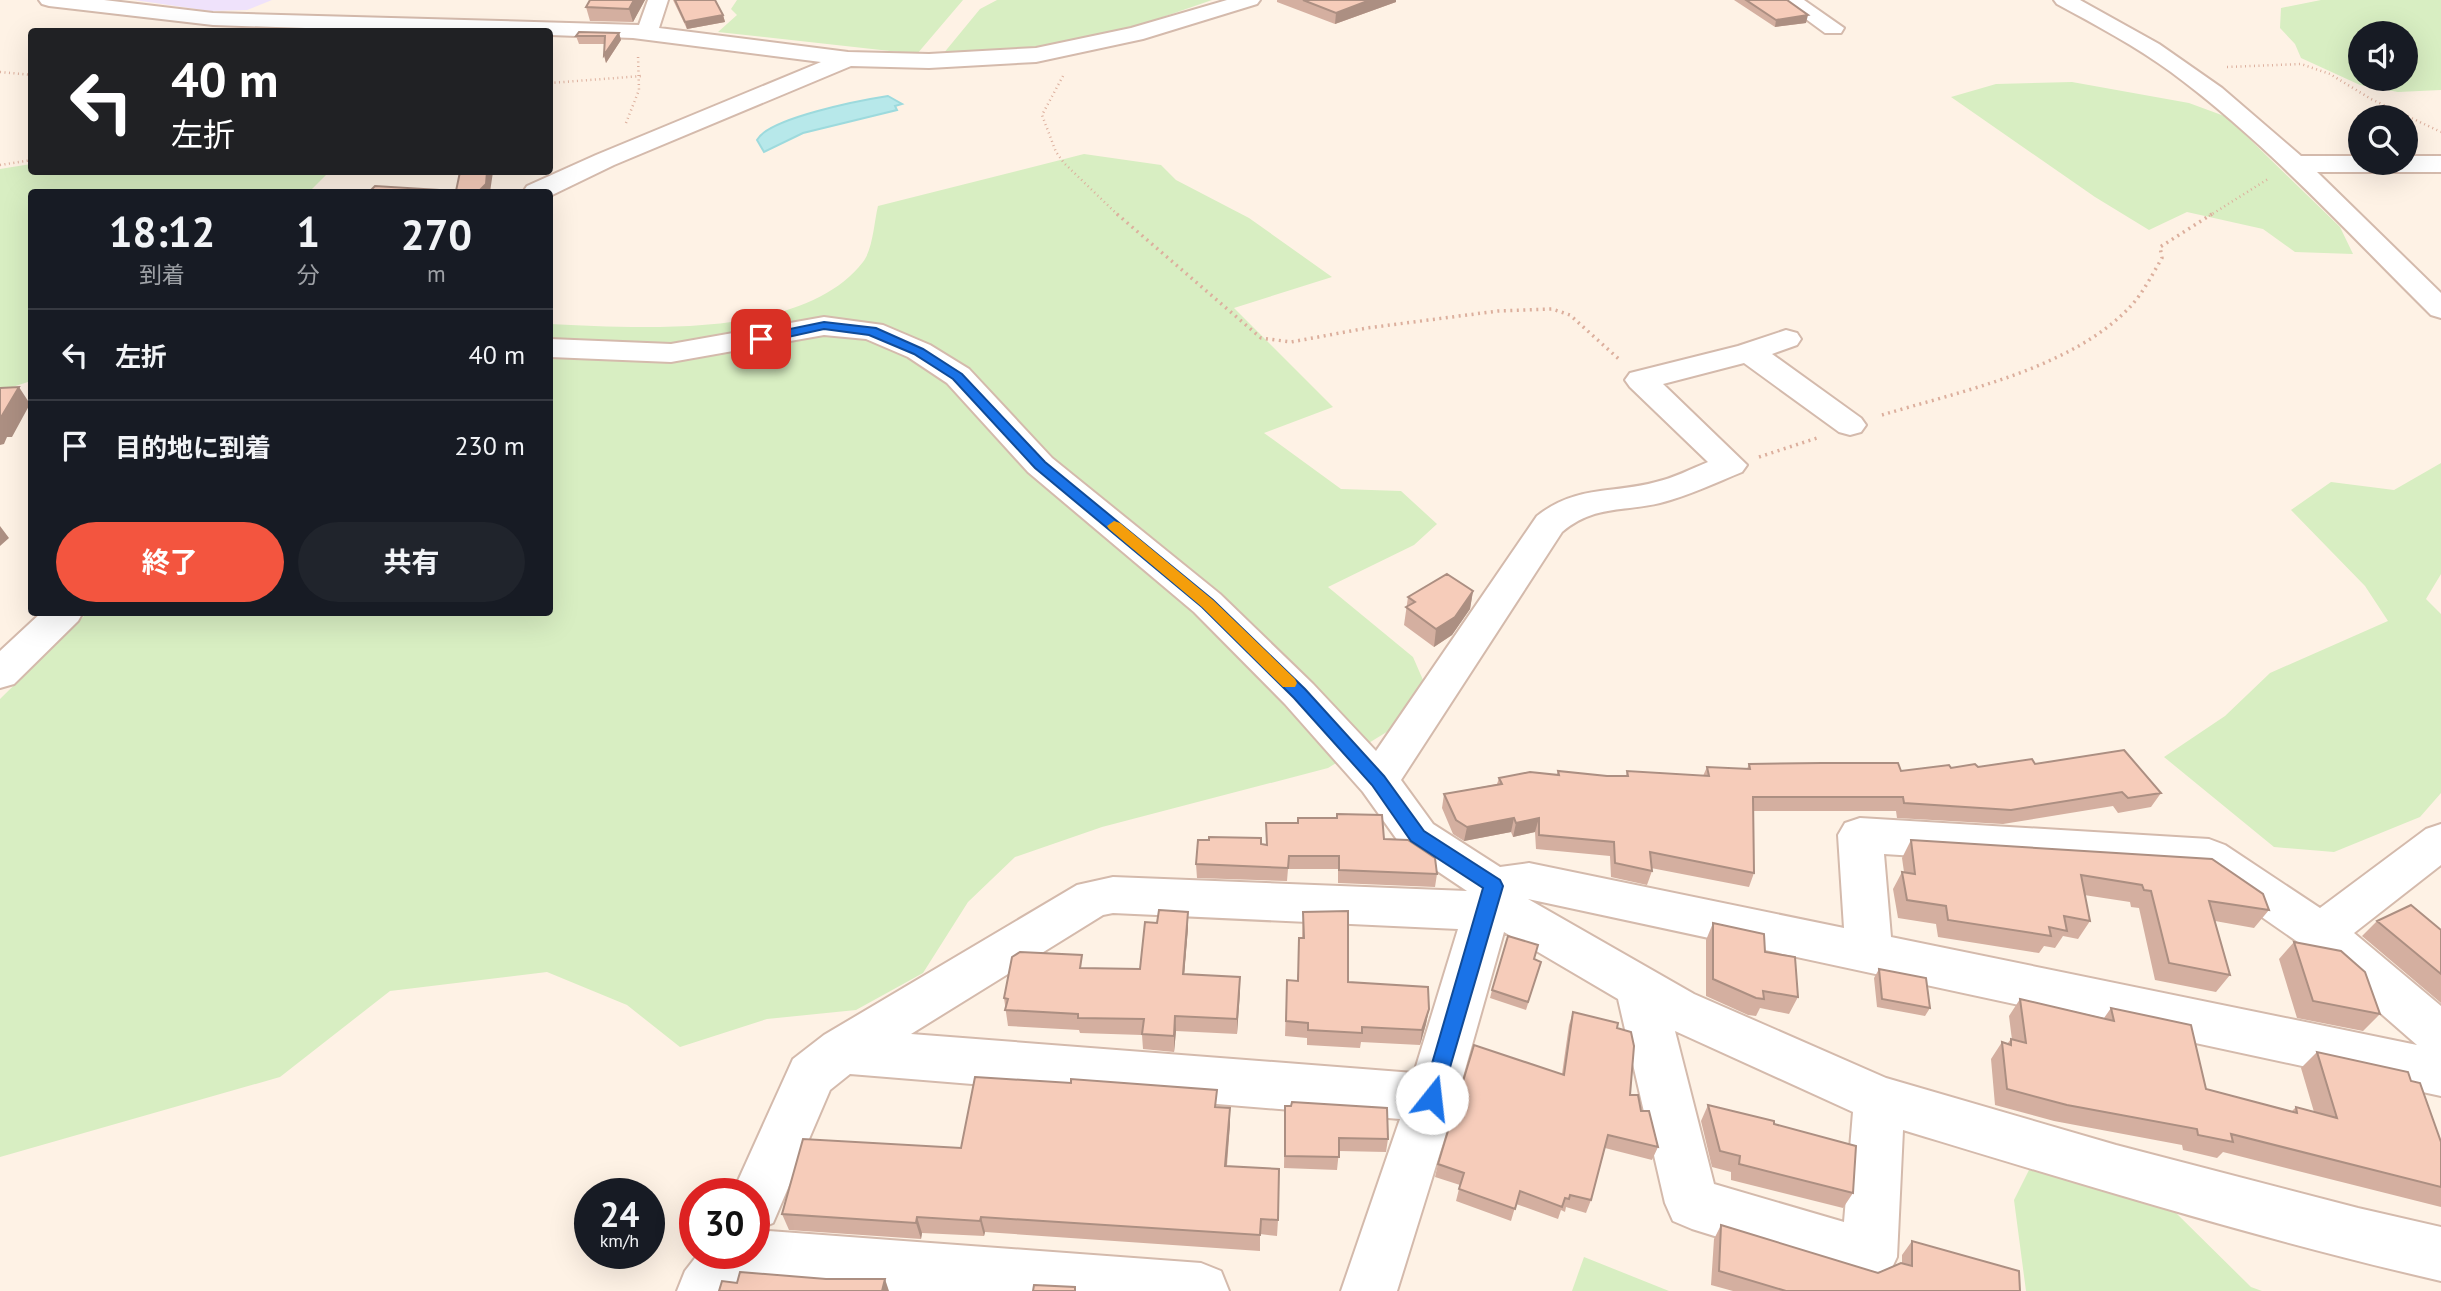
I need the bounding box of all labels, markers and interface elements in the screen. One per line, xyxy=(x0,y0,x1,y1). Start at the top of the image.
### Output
map controls xyxy=(2348,21,2418,175)
button: sound xyxy=(2348,21,2418,91)
text: 40 m xyxy=(171,47,278,111)
icon: left xyxy=(56,56,147,147)
button: search xyxy=(2348,105,2418,175)
text: 左折 xyxy=(171,113,235,155)
text: 18:12 xyxy=(109,204,215,259)
text: 1 xyxy=(296,204,320,259)
text: 270 xyxy=(401,207,472,262)
text: m xyxy=(427,259,446,288)
text: 到着 xyxy=(139,260,185,289)
text: 分 xyxy=(297,260,320,289)
pin xyxy=(731,309,791,369)
icon: arrive xyxy=(742,320,780,358)
icon: left xyxy=(56,336,94,374)
text: 40 m xyxy=(469,338,525,371)
text: 左折 xyxy=(115,340,167,373)
icon: arrive xyxy=(56,427,94,465)
text: 230 m xyxy=(454,429,525,462)
text: 目的地に到着 xyxy=(115,431,271,464)
button: 終了 xyxy=(56,522,284,602)
button: 共有 xyxy=(298,522,525,602)
position arrow xyxy=(1395,1061,1469,1135)
speed limit sign: 30 xyxy=(679,1178,770,1269)
text: 24 xyxy=(600,1191,639,1237)
text: km/h xyxy=(600,1229,639,1252)

